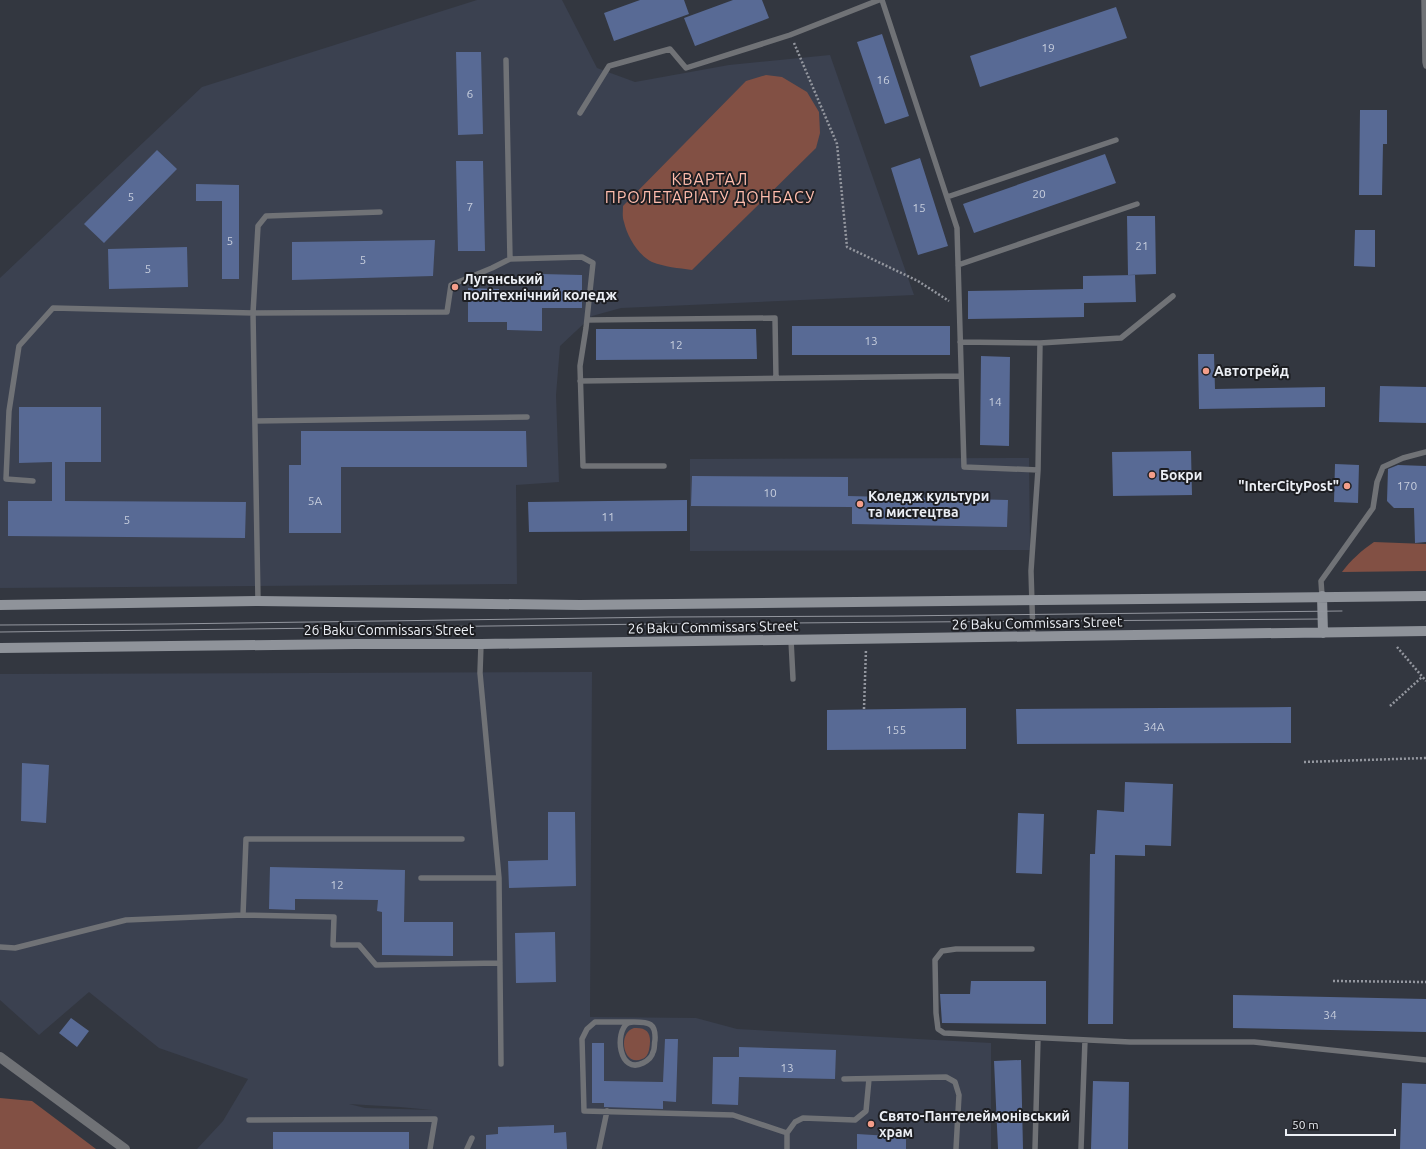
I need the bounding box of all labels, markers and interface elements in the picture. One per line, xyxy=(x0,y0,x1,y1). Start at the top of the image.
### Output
house number: 19 xyxy=(1041,41,1055,54)
house number: 16 xyxy=(876,73,890,86)
house number: 6 xyxy=(467,87,474,100)
district label: КВАРТАЛ ПРОЛЕТАРІАТУ ДОНБАСУ xyxy=(605,170,815,206)
house number: 20 xyxy=(1032,187,1046,200)
house number: 5 xyxy=(128,190,134,203)
house number: 7 xyxy=(467,200,473,213)
house number: 15 xyxy=(912,201,926,214)
house number: 5 xyxy=(227,234,233,247)
house number: 21 xyxy=(1135,239,1149,252)
house number: 5 xyxy=(360,253,366,266)
house number: 5 xyxy=(145,262,151,275)
place label: Луганський політехнічний коледж xyxy=(463,271,618,303)
marker: Луганський політехнічний коледж xyxy=(450,282,460,292)
house number: 13 xyxy=(864,334,878,347)
house number: 12 xyxy=(669,338,683,351)
place label: Автотрейд xyxy=(1214,363,1289,379)
marker: Автотрейд xyxy=(1201,366,1211,376)
house number: 14 xyxy=(988,395,1002,408)
place label: Бокри xyxy=(1160,467,1202,483)
marker: Бокри xyxy=(1147,470,1157,480)
place label: "InterCityPost" xyxy=(1238,478,1339,494)
house number: 170 xyxy=(1397,479,1417,492)
marker: "InterCityPost" xyxy=(1342,481,1352,491)
house number: 10 xyxy=(763,486,777,499)
place label: Коледж культури та мистецтва xyxy=(868,488,989,520)
house number: 5А xyxy=(308,494,322,507)
marker: Коледж культури та мистецтва xyxy=(855,499,865,509)
house number: 11 xyxy=(601,510,615,523)
house number: 5 xyxy=(124,513,130,526)
street label: 26 Baku Commissars Street xyxy=(952,614,1123,632)
street label: 26 Baku Commissars Street xyxy=(628,618,799,636)
street label: 26 Baku Commissars Street xyxy=(304,622,475,638)
house number: 34А xyxy=(1143,720,1165,733)
house number: 155 xyxy=(886,723,906,736)
house number: 12 xyxy=(330,878,344,891)
house number: 34 xyxy=(1323,1008,1337,1021)
house number: 13 xyxy=(780,1061,794,1074)
place label: Свято-Пантелеймонівський храм xyxy=(879,1108,1070,1140)
scale bar xyxy=(1286,1111,1395,1137)
text: 50 m xyxy=(1292,1118,1319,1131)
marker: Свято-Пантелеймонівський храм xyxy=(866,1119,876,1129)

